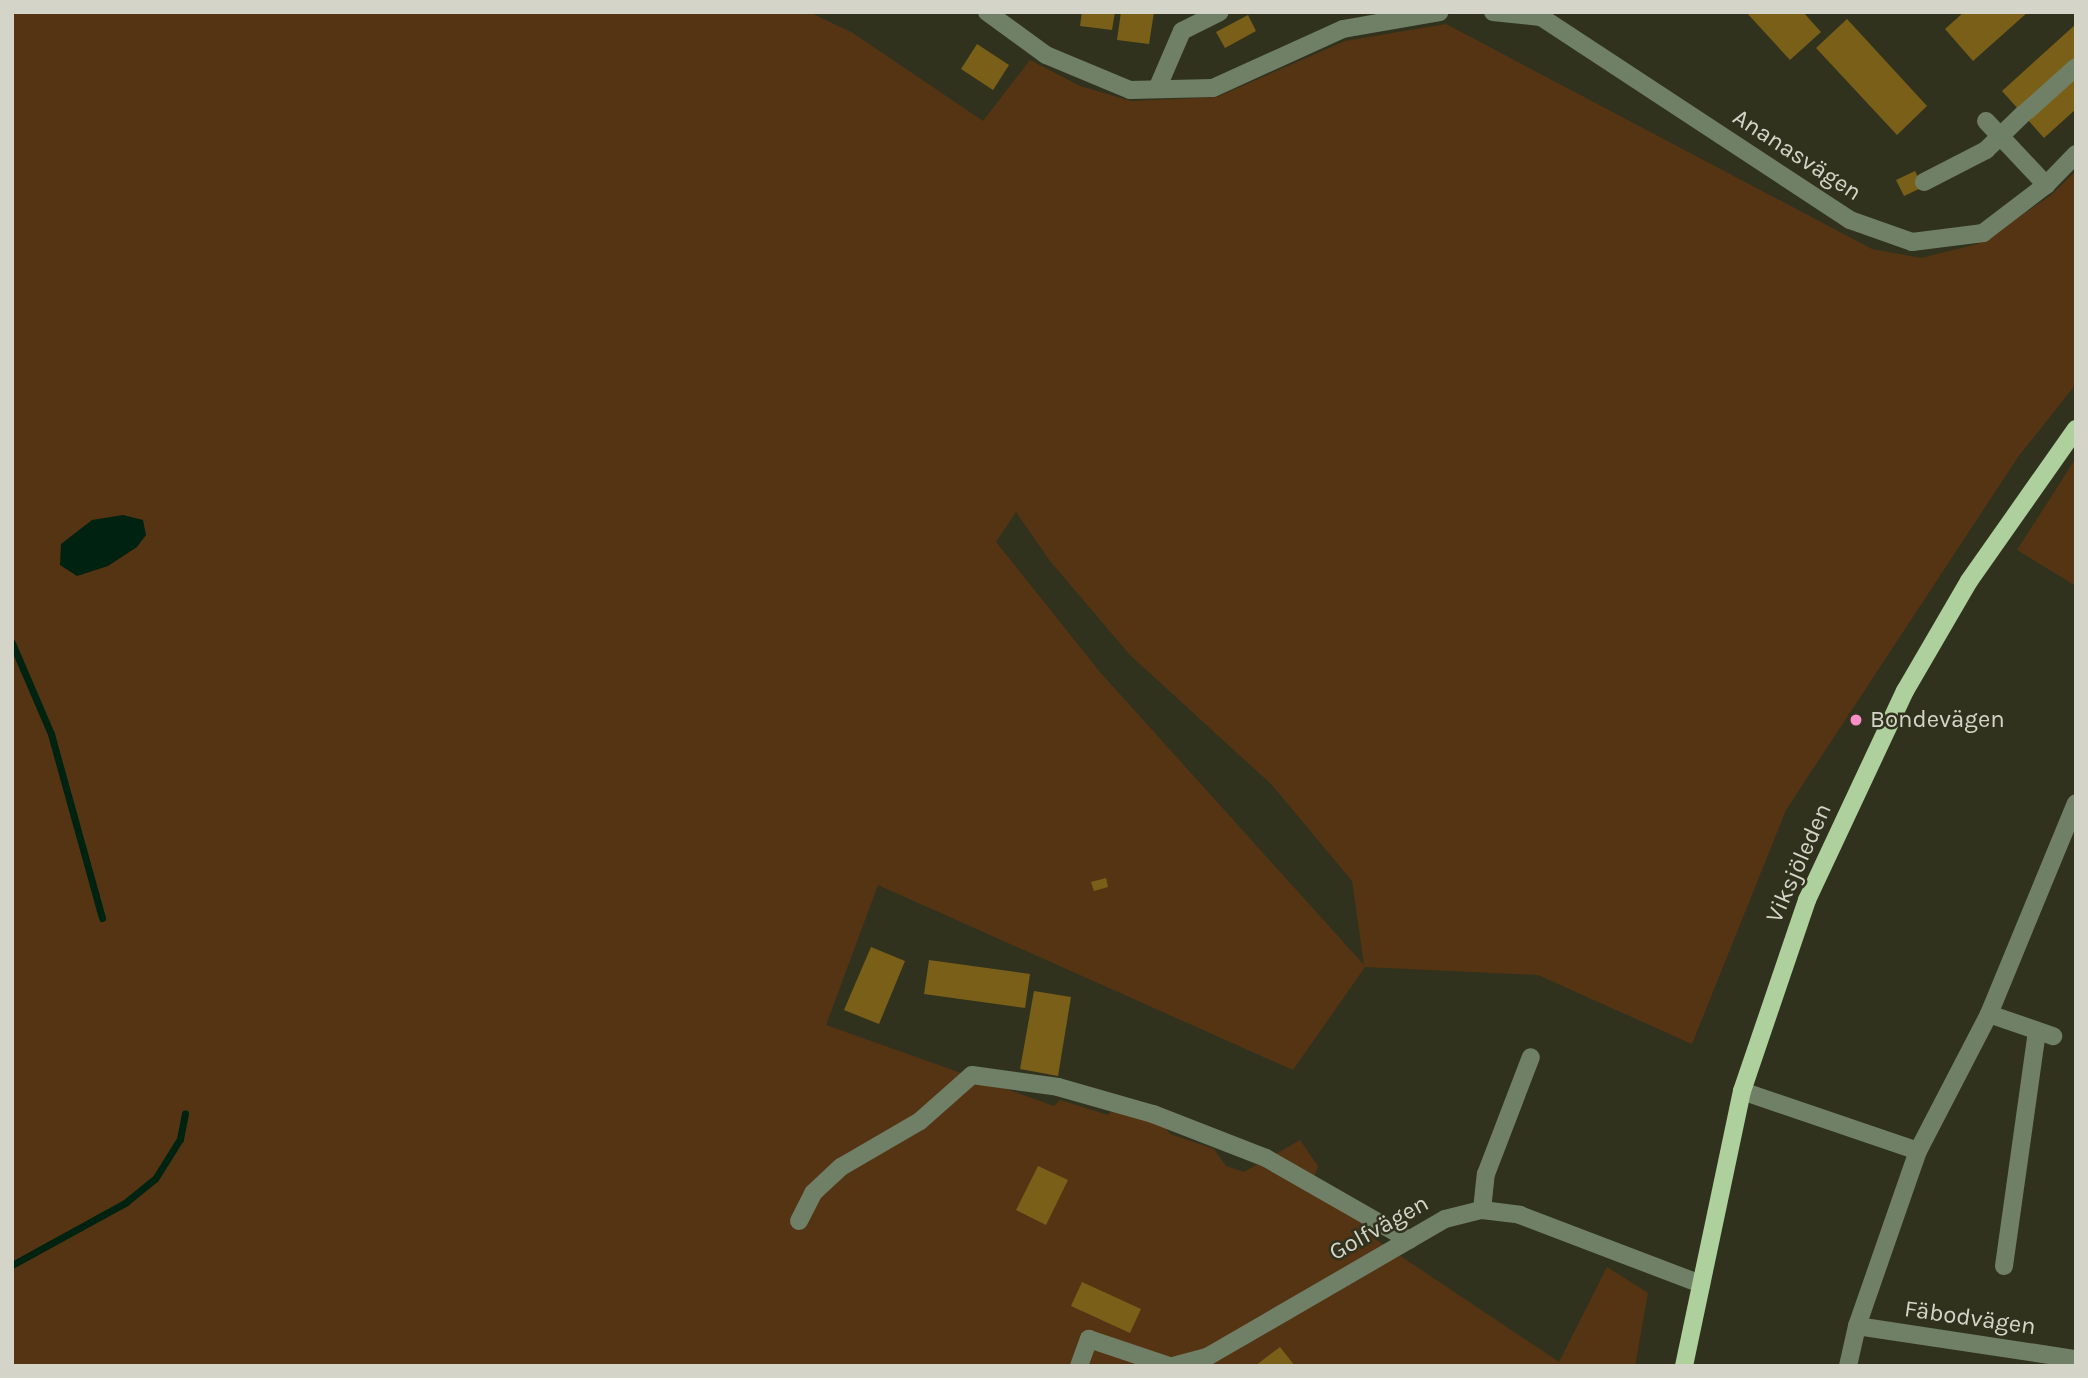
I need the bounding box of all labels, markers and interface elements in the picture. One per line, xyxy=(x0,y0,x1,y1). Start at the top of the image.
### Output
street label: Ananasvägen xyxy=(1727,103,1867,207)
place label: Bondevägen xyxy=(1870,706,2005,734)
marker: Bondevägen xyxy=(1848,712,1864,728)
street label: Viksjöleden xyxy=(1760,799,1838,927)
street label: Golfvägen xyxy=(1324,1189,1434,1267)
street label: Fäbodvägen xyxy=(1902,1295,2038,1341)

